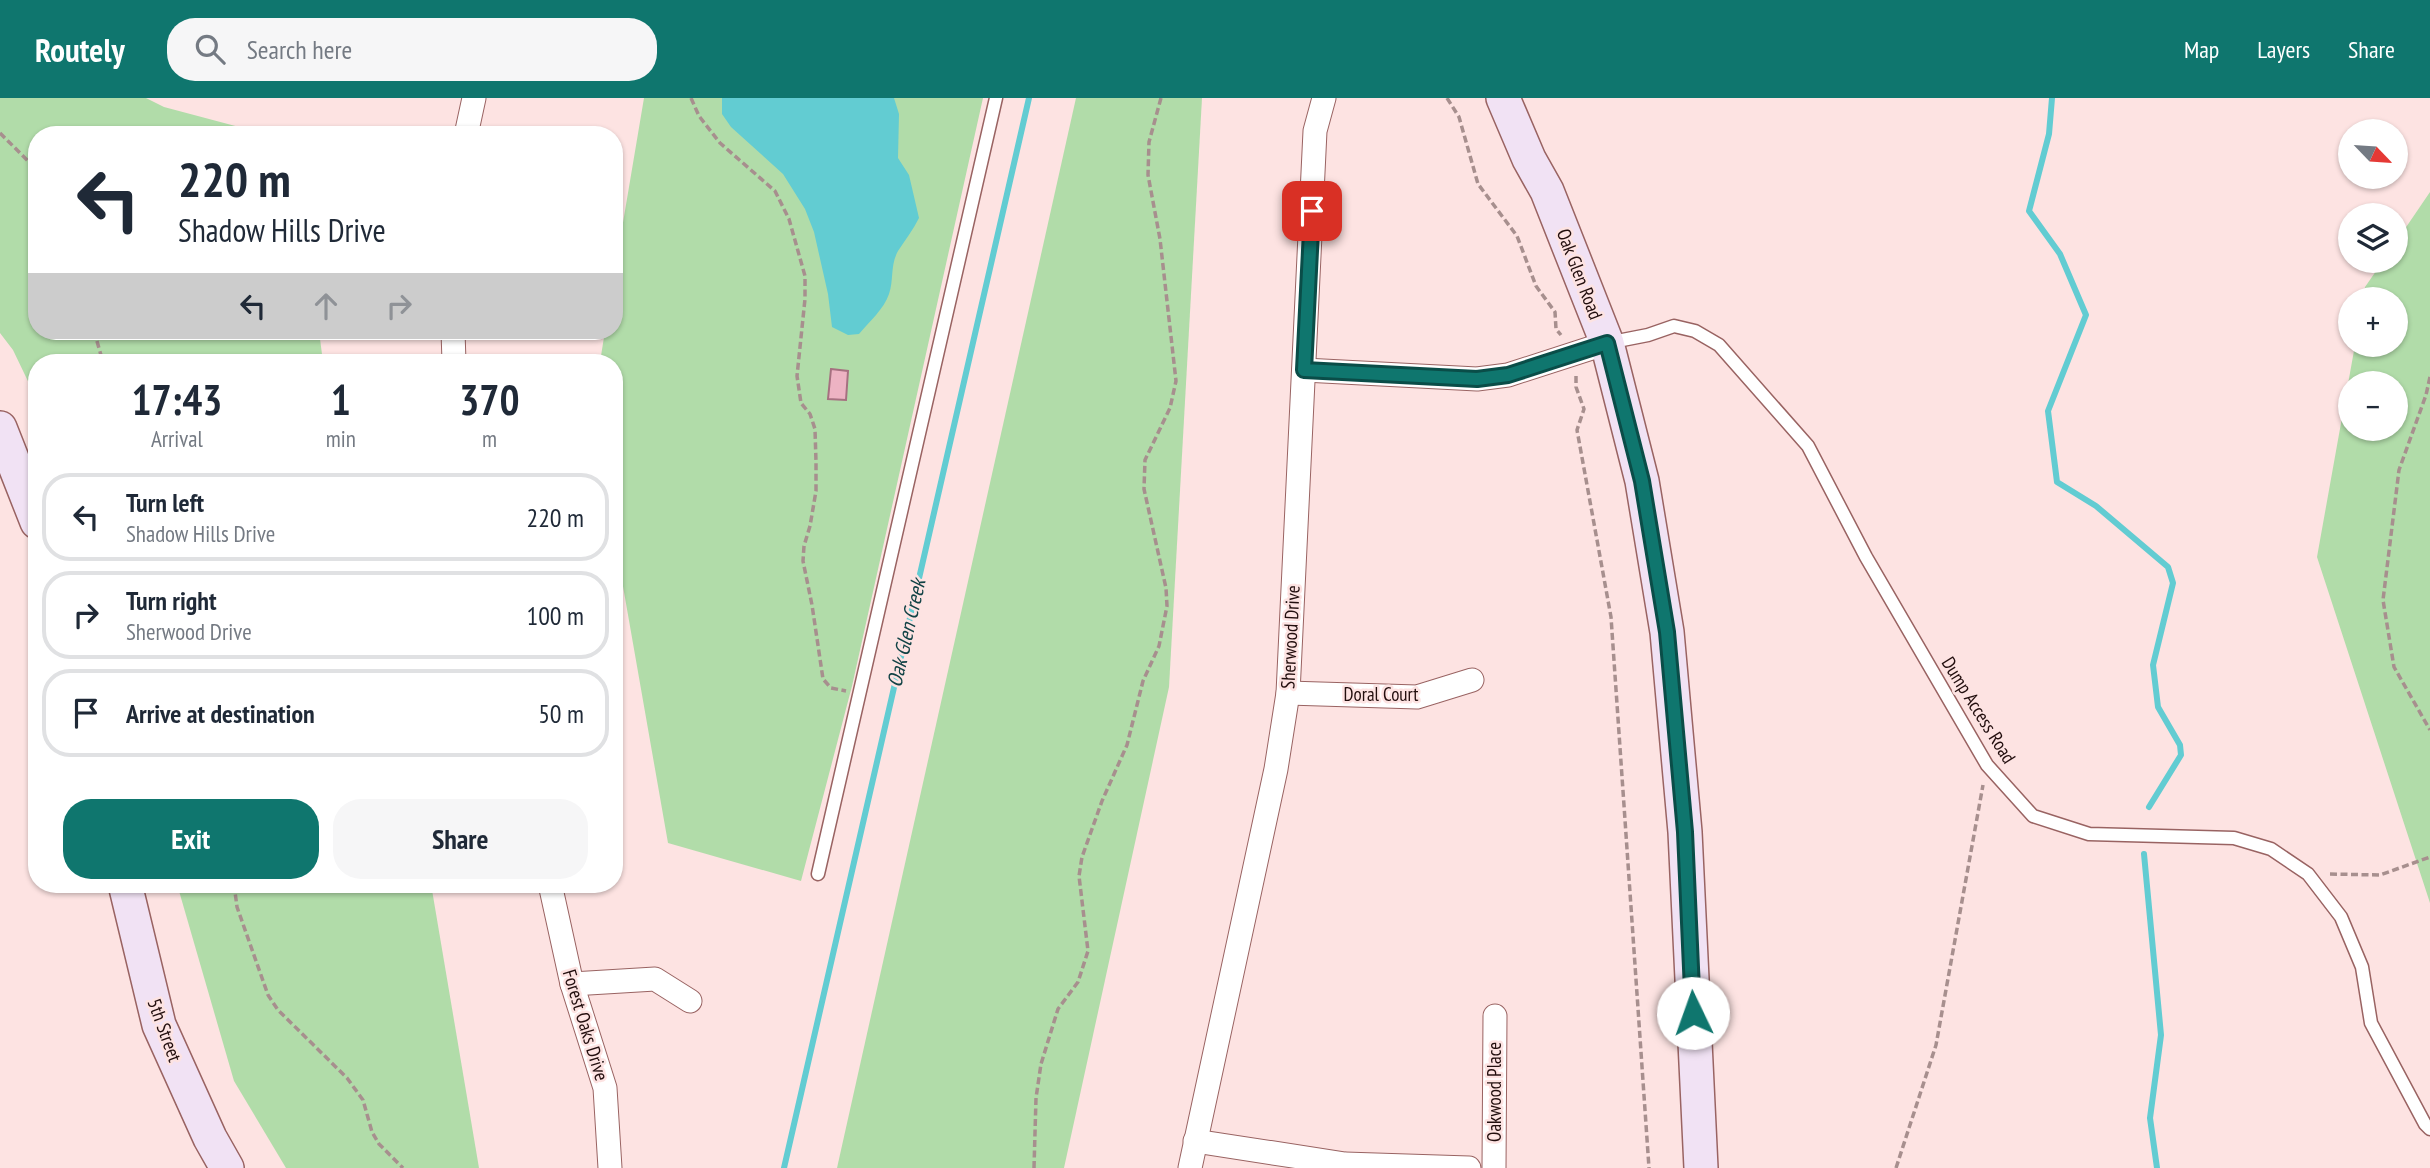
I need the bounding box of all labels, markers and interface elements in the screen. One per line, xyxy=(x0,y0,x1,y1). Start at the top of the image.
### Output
search box xyxy=(167,18,657,81)
text: Routely xyxy=(35,28,125,71)
icon: search xyxy=(191,30,229,68)
text: Search here xyxy=(247,33,352,66)
text: Map xyxy=(2184,34,2219,65)
text: Layers xyxy=(2257,34,2310,65)
text: Share xyxy=(2348,34,2395,65)
north arrow xyxy=(2338,119,2408,189)
map controls xyxy=(2338,119,2408,441)
text: 220 m xyxy=(178,147,291,211)
icon: left xyxy=(63,154,154,245)
pin xyxy=(1282,181,1342,241)
icon: arrive xyxy=(1293,192,1331,230)
button: layers xyxy=(2338,203,2408,273)
text: Shadow Hills Drive xyxy=(178,209,386,251)
street label: Oak Glen Road xyxy=(1552,225,1608,323)
icon: left xyxy=(234,287,272,325)
icon: ahead xyxy=(307,287,345,325)
icon: right xyxy=(380,287,418,325)
button: + xyxy=(2338,287,2408,357)
button: − xyxy=(2338,371,2408,441)
text: 17:43 xyxy=(131,372,222,427)
text: 1 xyxy=(331,372,351,427)
text: 370 xyxy=(459,372,520,427)
text: Arrival xyxy=(151,424,203,453)
text: min xyxy=(326,424,356,453)
text: m xyxy=(482,424,497,453)
text: Turn left xyxy=(126,486,204,519)
icon: left xyxy=(67,498,105,536)
text: 220 m xyxy=(526,501,584,534)
text: Shadow Hills Drive xyxy=(126,519,275,548)
water label: Oak Glen Creek xyxy=(880,574,932,690)
text: Turn right xyxy=(126,584,217,617)
street label: Sherwood Drive xyxy=(1275,584,1305,689)
icon: right xyxy=(67,596,105,634)
text: 100 m xyxy=(526,599,584,632)
text: Sherwood Drive xyxy=(126,617,252,646)
street label: Dump Access Road xyxy=(1937,652,2021,768)
street label: Doral Court xyxy=(1344,682,1419,706)
icon: arrive xyxy=(67,694,105,732)
text: Arrive at destination xyxy=(126,697,315,730)
text: 50 m xyxy=(538,697,584,730)
button: Exit xyxy=(63,799,319,879)
button: Share xyxy=(333,799,588,879)
street label: Forest Oaks Drive xyxy=(558,966,614,1084)
position arrow xyxy=(1656,976,1730,1050)
street label: 5th Street xyxy=(143,995,188,1066)
street label: Oakwood Place xyxy=(1482,1042,1506,1142)

